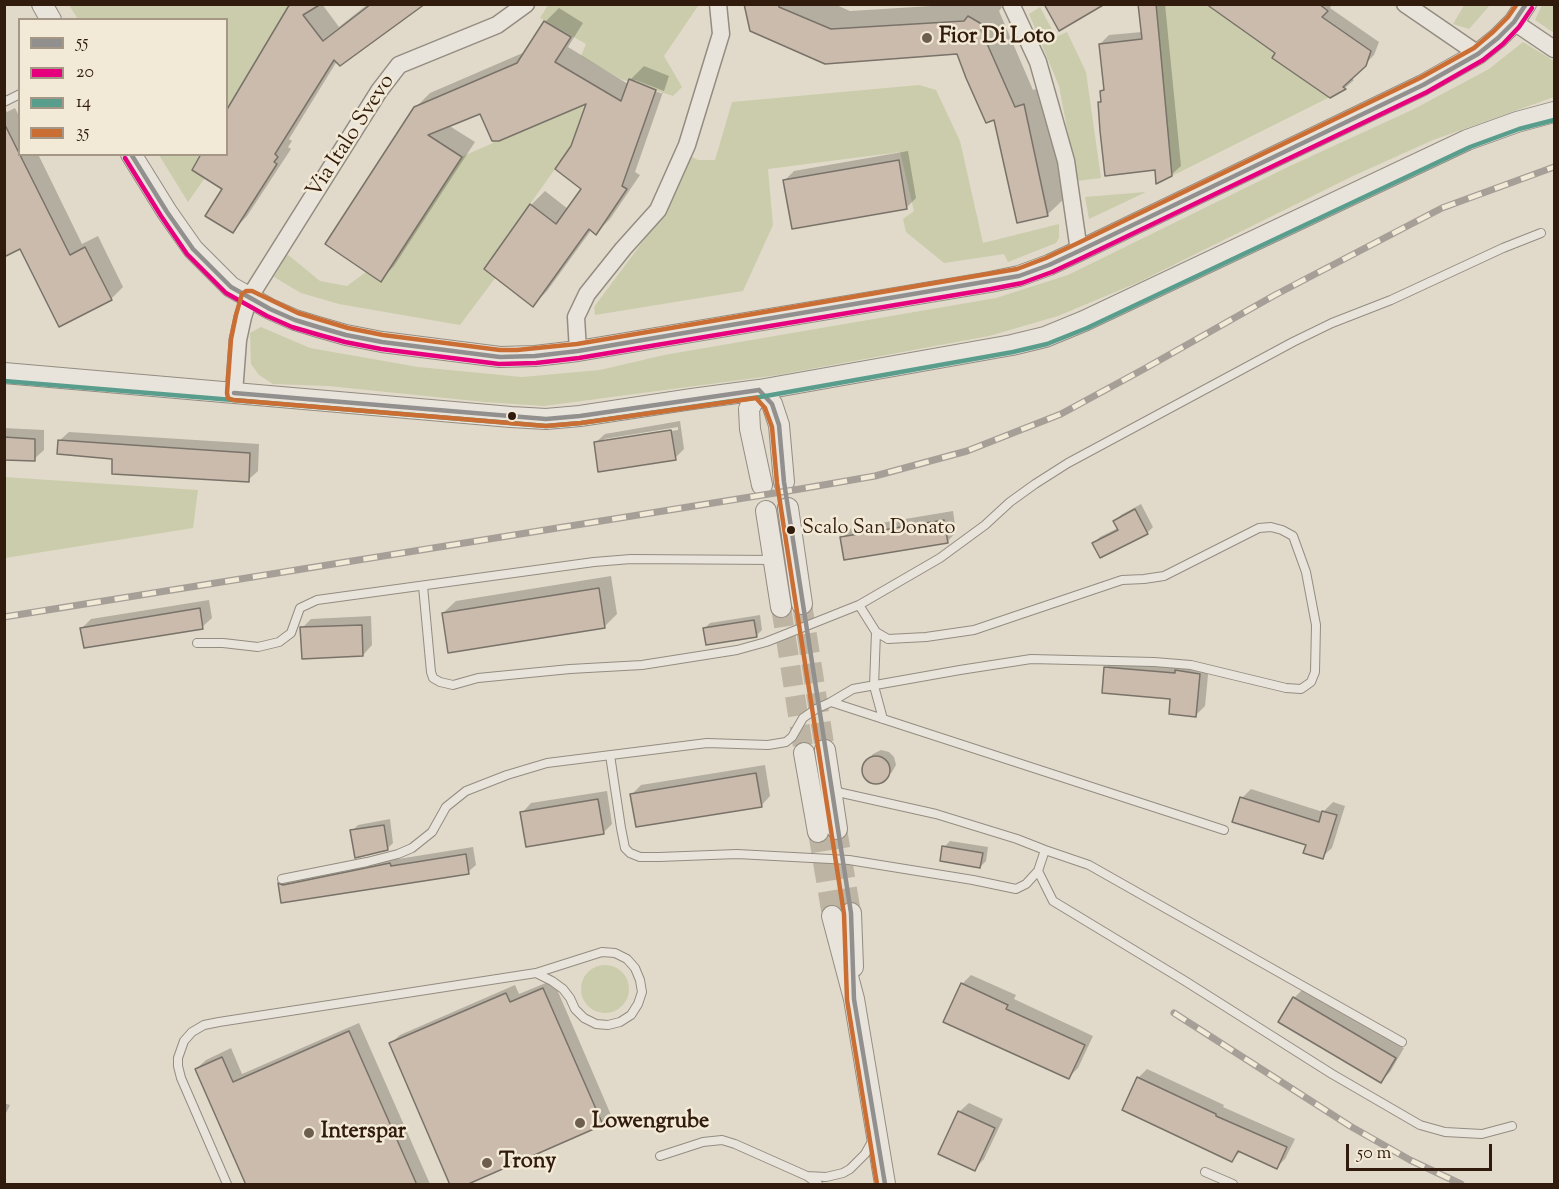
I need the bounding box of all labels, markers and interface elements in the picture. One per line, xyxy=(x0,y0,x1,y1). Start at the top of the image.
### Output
legend xyxy=(18,18,228,156)
place label: Fior Di Loto xyxy=(939,25,1055,51)
text: 55 xyxy=(76,30,88,56)
marker: Fior Di Loto xyxy=(920,31,934,45)
text: 20 xyxy=(76,60,94,86)
street label: Via Italo Svevo xyxy=(302,70,402,204)
text: 14 xyxy=(76,90,91,116)
text: 35 xyxy=(76,120,89,146)
unlabelled marker xyxy=(506,410,518,422)
place label: Scalo San Donato xyxy=(802,518,955,542)
marker: Scalo San Donato xyxy=(785,524,797,536)
place label: Lowengrube xyxy=(592,1110,709,1136)
marker: Lowengrube xyxy=(573,1116,587,1130)
place label: Interspar xyxy=(321,1120,406,1146)
marker: Interspar xyxy=(302,1126,316,1140)
scale bar xyxy=(1349,1132,1494,1170)
text: 50 m xyxy=(1357,1141,1391,1167)
place label: Trony xyxy=(499,1150,556,1176)
marker: Trony xyxy=(480,1156,494,1170)

